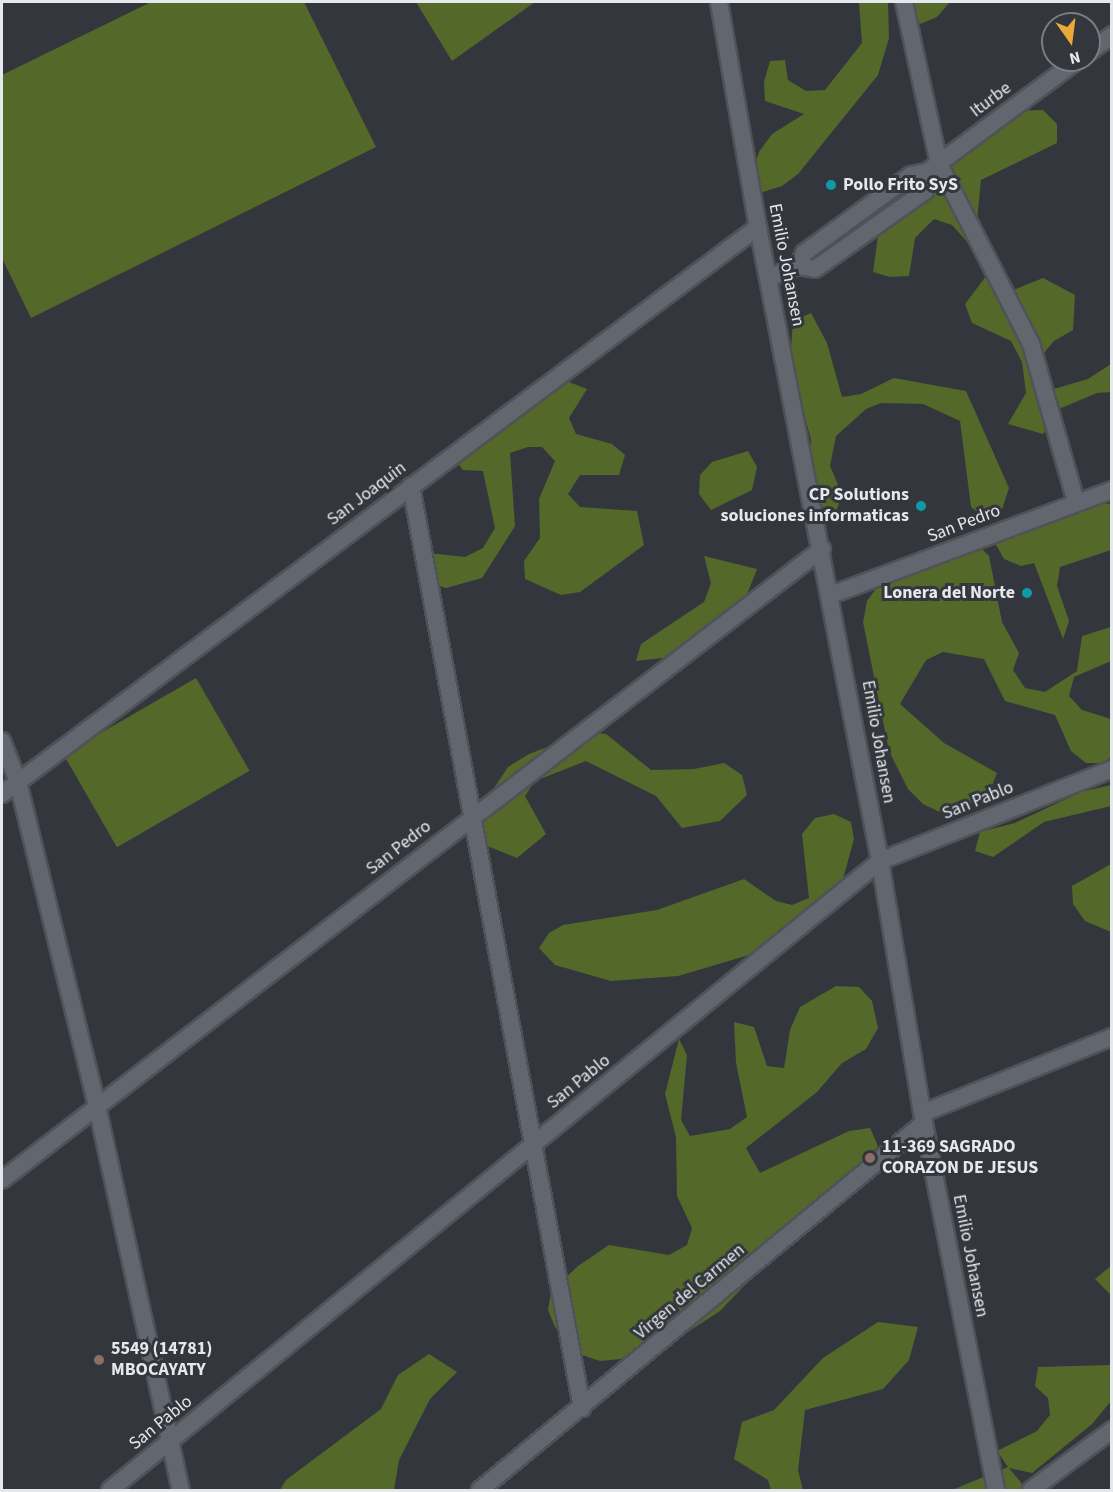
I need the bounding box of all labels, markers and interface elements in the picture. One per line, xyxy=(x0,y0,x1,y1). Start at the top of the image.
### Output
north arrow xyxy=(1041,12,1101,72)
text: N xyxy=(1067,46,1083,69)
street label: Iturbe xyxy=(966,78,1016,122)
place label: Pollo Frito SyS xyxy=(843,174,958,196)
marker: Pollo Frito SyS xyxy=(824,178,838,192)
street label: Emilio Johansen xyxy=(764,202,808,328)
street label: San Joaquin xyxy=(323,457,411,531)
place label: CP Solutions soluciones informaticas xyxy=(721,485,909,528)
marker: CP Solutions soluciones informaticas xyxy=(914,499,928,513)
street label: San Pedro xyxy=(924,500,1004,548)
place label: Lonera del Norte xyxy=(883,582,1015,604)
marker: Lonera del Norte xyxy=(1020,586,1034,600)
street label: Emilio Johansen xyxy=(857,679,899,805)
street label: San Pablo xyxy=(939,777,1017,825)
street label: San Pedro xyxy=(362,816,436,880)
street label: San Pablo xyxy=(543,1050,615,1114)
place label: 11-369 SAGRADO CORAZON DE JESUS xyxy=(882,1137,1038,1180)
marker: 11-369 SAGRADO CORAZON DE JESUS xyxy=(863,1151,877,1165)
street label: Emilio Johansen xyxy=(948,1193,992,1319)
street label: Virgen del Carmen xyxy=(630,1240,750,1344)
place label: 5549 (14781) MBOCAYATY xyxy=(111,1339,213,1382)
marker: 5549 (14781) MBOCAYATY xyxy=(92,1353,106,1367)
street label: San Pablo xyxy=(125,1391,197,1455)

